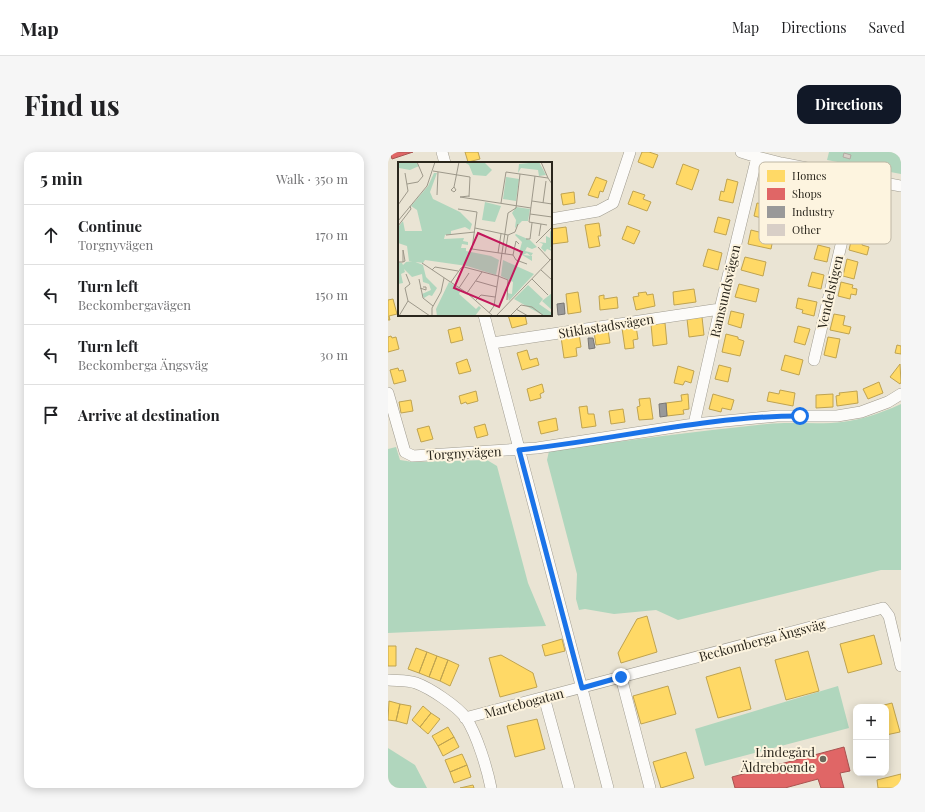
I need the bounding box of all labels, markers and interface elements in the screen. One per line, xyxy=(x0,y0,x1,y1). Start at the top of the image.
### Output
text: Map xyxy=(20,15,59,41)
text: Map xyxy=(732,18,759,37)
text: Directions xyxy=(781,18,847,37)
text: Saved xyxy=(869,18,905,37)
button: Directions xyxy=(797,85,901,124)
text: Find us xyxy=(24,86,120,123)
inset map xyxy=(398,162,552,316)
legend xyxy=(759,162,891,244)
text: 5 min xyxy=(40,167,83,189)
text: Homes xyxy=(792,168,826,183)
text: Walk · 350 m xyxy=(276,170,348,187)
text: Shops xyxy=(792,186,822,201)
text: Industry xyxy=(792,204,835,219)
text: Continue xyxy=(78,216,142,236)
text: Other xyxy=(792,222,821,237)
icon: ahead xyxy=(40,224,62,246)
text: 170 m xyxy=(315,226,348,243)
text: Torgnyvägen xyxy=(78,236,153,253)
street label: Ramsundsvägen xyxy=(706,243,744,339)
street label: Vendelstigen xyxy=(813,253,846,331)
text: Turn left xyxy=(78,276,139,296)
icon: left xyxy=(40,284,62,306)
text: 150 m xyxy=(315,286,348,303)
text: Beckombergavägen xyxy=(78,296,191,313)
street label: Stiklastadsvägen xyxy=(557,310,655,341)
text: Turn left xyxy=(78,336,139,356)
icon: left xyxy=(40,344,62,366)
text: 30 m xyxy=(320,346,348,363)
text: Beckomberga Ängsväg xyxy=(78,356,208,373)
icon: arrive xyxy=(40,404,62,426)
text: Arrive at destination xyxy=(78,405,220,425)
route start xyxy=(791,407,809,425)
street label: Torgnyvägen xyxy=(426,442,502,463)
street label: Beckomberga Ängsväg xyxy=(697,614,827,665)
route end xyxy=(612,668,630,686)
street label: Martebogatan xyxy=(482,684,566,721)
map controls xyxy=(853,704,889,776)
button: + xyxy=(853,704,889,740)
button: − xyxy=(853,740,889,776)
place label: Lindegård Äldreboende xyxy=(740,743,815,775)
marker: Lindegård Äldreboende xyxy=(818,754,828,764)

